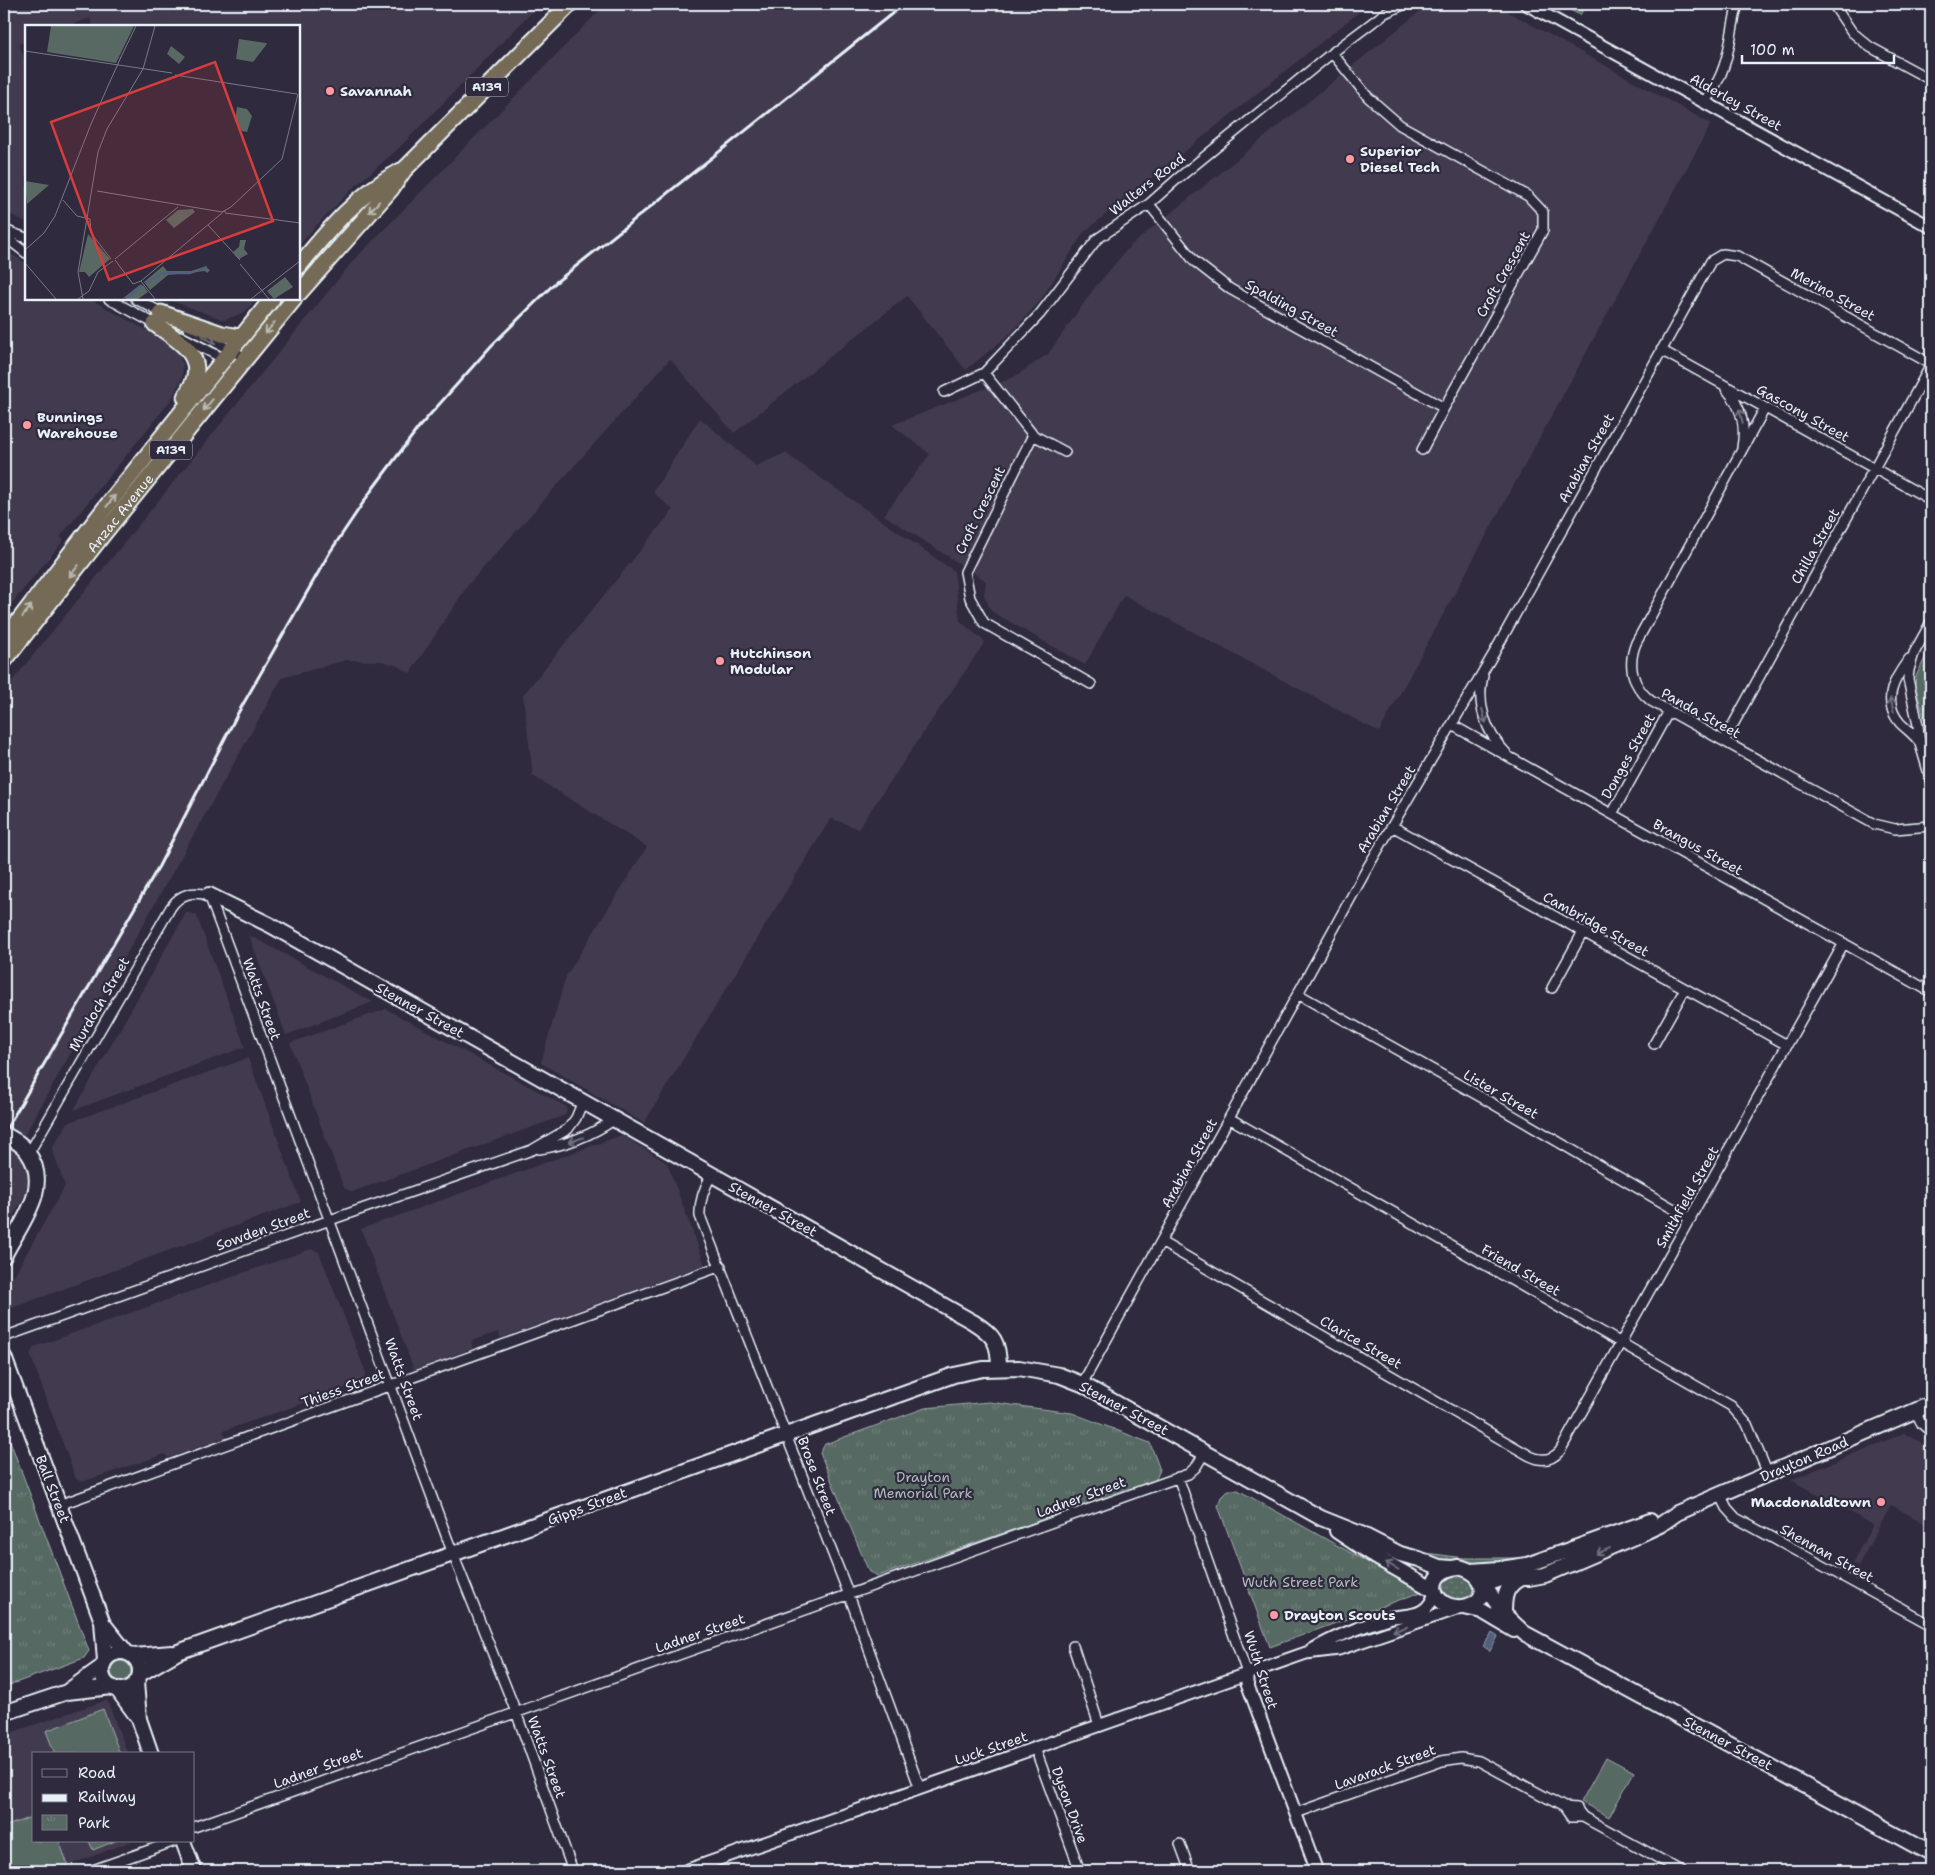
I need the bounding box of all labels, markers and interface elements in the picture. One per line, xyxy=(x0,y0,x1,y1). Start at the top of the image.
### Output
inset map xyxy=(25,25,300,300)
scale bar xyxy=(1742,32,1895,64)
text: 100 m xyxy=(1750,40,1795,60)
street label: Alderley Street xyxy=(1687,69,1785,135)
road number: A139 xyxy=(466,77,508,96)
place label: Savannah xyxy=(340,82,412,100)
marker: Savannah xyxy=(324,85,336,97)
place label: Superior Diesel Tech xyxy=(1360,142,1440,176)
street label: Walters Road xyxy=(1105,149,1189,219)
marker: Superior Diesel Tech xyxy=(1344,153,1356,165)
one-way arrow xyxy=(368,201,380,214)
street label: Croft Crescent xyxy=(1472,228,1534,320)
street label: Merino Street xyxy=(1788,263,1878,325)
street label: Spalding Street xyxy=(1242,275,1342,341)
one-way arrow xyxy=(264,322,275,335)
one-way arrow xyxy=(201,335,215,345)
street label: Gascony Street xyxy=(1753,380,1853,446)
one-way arrow xyxy=(203,398,214,411)
place label: Bunnings Warehouse xyxy=(37,408,118,442)
one-way arrow xyxy=(1736,409,1745,425)
street label: Arabian Street xyxy=(1554,410,1618,506)
marker: Bunnings Warehouse xyxy=(21,419,33,431)
road number: A139 xyxy=(150,440,192,460)
street label: Croft Crescent xyxy=(951,463,1009,557)
street label: Anzac Avenue xyxy=(83,470,158,556)
one-way arrow xyxy=(105,495,116,508)
street label: Chilla Street xyxy=(1787,505,1843,587)
one-way arrow xyxy=(68,564,79,577)
one-way arrow xyxy=(21,605,32,618)
place label: Hutchinson Modular xyxy=(730,644,811,678)
marker: Hutchinson Modular xyxy=(714,655,726,667)
street label: Panda Street xyxy=(1658,684,1744,742)
one-way arrow xyxy=(1887,698,1896,714)
one-way arrow xyxy=(1480,708,1490,724)
street label: Donges Street xyxy=(1597,710,1659,802)
street label: Arabian Street xyxy=(1353,762,1419,856)
street label: Brangus Street xyxy=(1650,815,1746,879)
street label: Cambridge Street xyxy=(1540,887,1652,961)
street label: Murdoch Street xyxy=(65,954,133,1054)
street label: Watts Street xyxy=(239,955,285,1043)
street label: Stenner Street xyxy=(373,978,467,1042)
street label: Lister Street xyxy=(1460,1065,1542,1123)
street label: Arabian Street xyxy=(1157,1115,1221,1211)
one-way arrow xyxy=(568,1136,584,1145)
street label: Smithfield Street xyxy=(1652,1143,1722,1251)
street label: Stenner Street xyxy=(726,1177,820,1241)
street label: Sowden Street xyxy=(213,1204,313,1254)
street label: Friend Street xyxy=(1478,1240,1564,1300)
street label: Clarice Street xyxy=(1317,1311,1405,1373)
street label: Watts Street xyxy=(381,1335,427,1423)
street label: Thiess Street xyxy=(299,1365,387,1411)
street label: Stenner Street xyxy=(1076,1377,1172,1439)
street label: Drayton Road xyxy=(1757,1432,1851,1486)
street label: Brose Street xyxy=(794,1434,840,1518)
street label: Ball Street xyxy=(32,1453,74,1525)
park label: Drayton Memorial Park xyxy=(873,1468,973,1502)
street label: Ladner Street xyxy=(1034,1473,1128,1521)
street label: Gipps Street xyxy=(545,1483,629,1529)
place label: Macdonaldtown xyxy=(1751,1493,1871,1511)
marker: Macdonaldtown xyxy=(1875,1496,1887,1508)
street label: Shennan Street xyxy=(1777,1520,1877,1586)
one-way arrow xyxy=(1595,1547,1610,1556)
one-way arrow xyxy=(1384,1561,1399,1571)
park label: Wuth Street Park xyxy=(1242,1573,1358,1591)
place label: Drayton Scouts xyxy=(1284,1606,1396,1624)
street label: Ladner Street xyxy=(653,1609,747,1657)
marker: Drayton Scouts xyxy=(1268,1609,1280,1621)
one-way arrow xyxy=(1392,1625,1408,1634)
street label: Wuth Street xyxy=(1240,1628,1282,1712)
street label: Stenner Street xyxy=(1680,1712,1776,1774)
street label: Watts Street xyxy=(524,1713,570,1801)
street label: Luck Street xyxy=(952,1727,1030,1769)
street label: Lavarack Street xyxy=(1332,1740,1438,1794)
street label: Ladner Street xyxy=(271,1744,365,1792)
legend xyxy=(32,1752,195,1842)
text: Road xyxy=(78,1763,116,1783)
street label: Dyson Drive xyxy=(1048,1764,1092,1846)
text: Railway xyxy=(78,1787,136,1807)
text: Park xyxy=(78,1813,110,1833)

